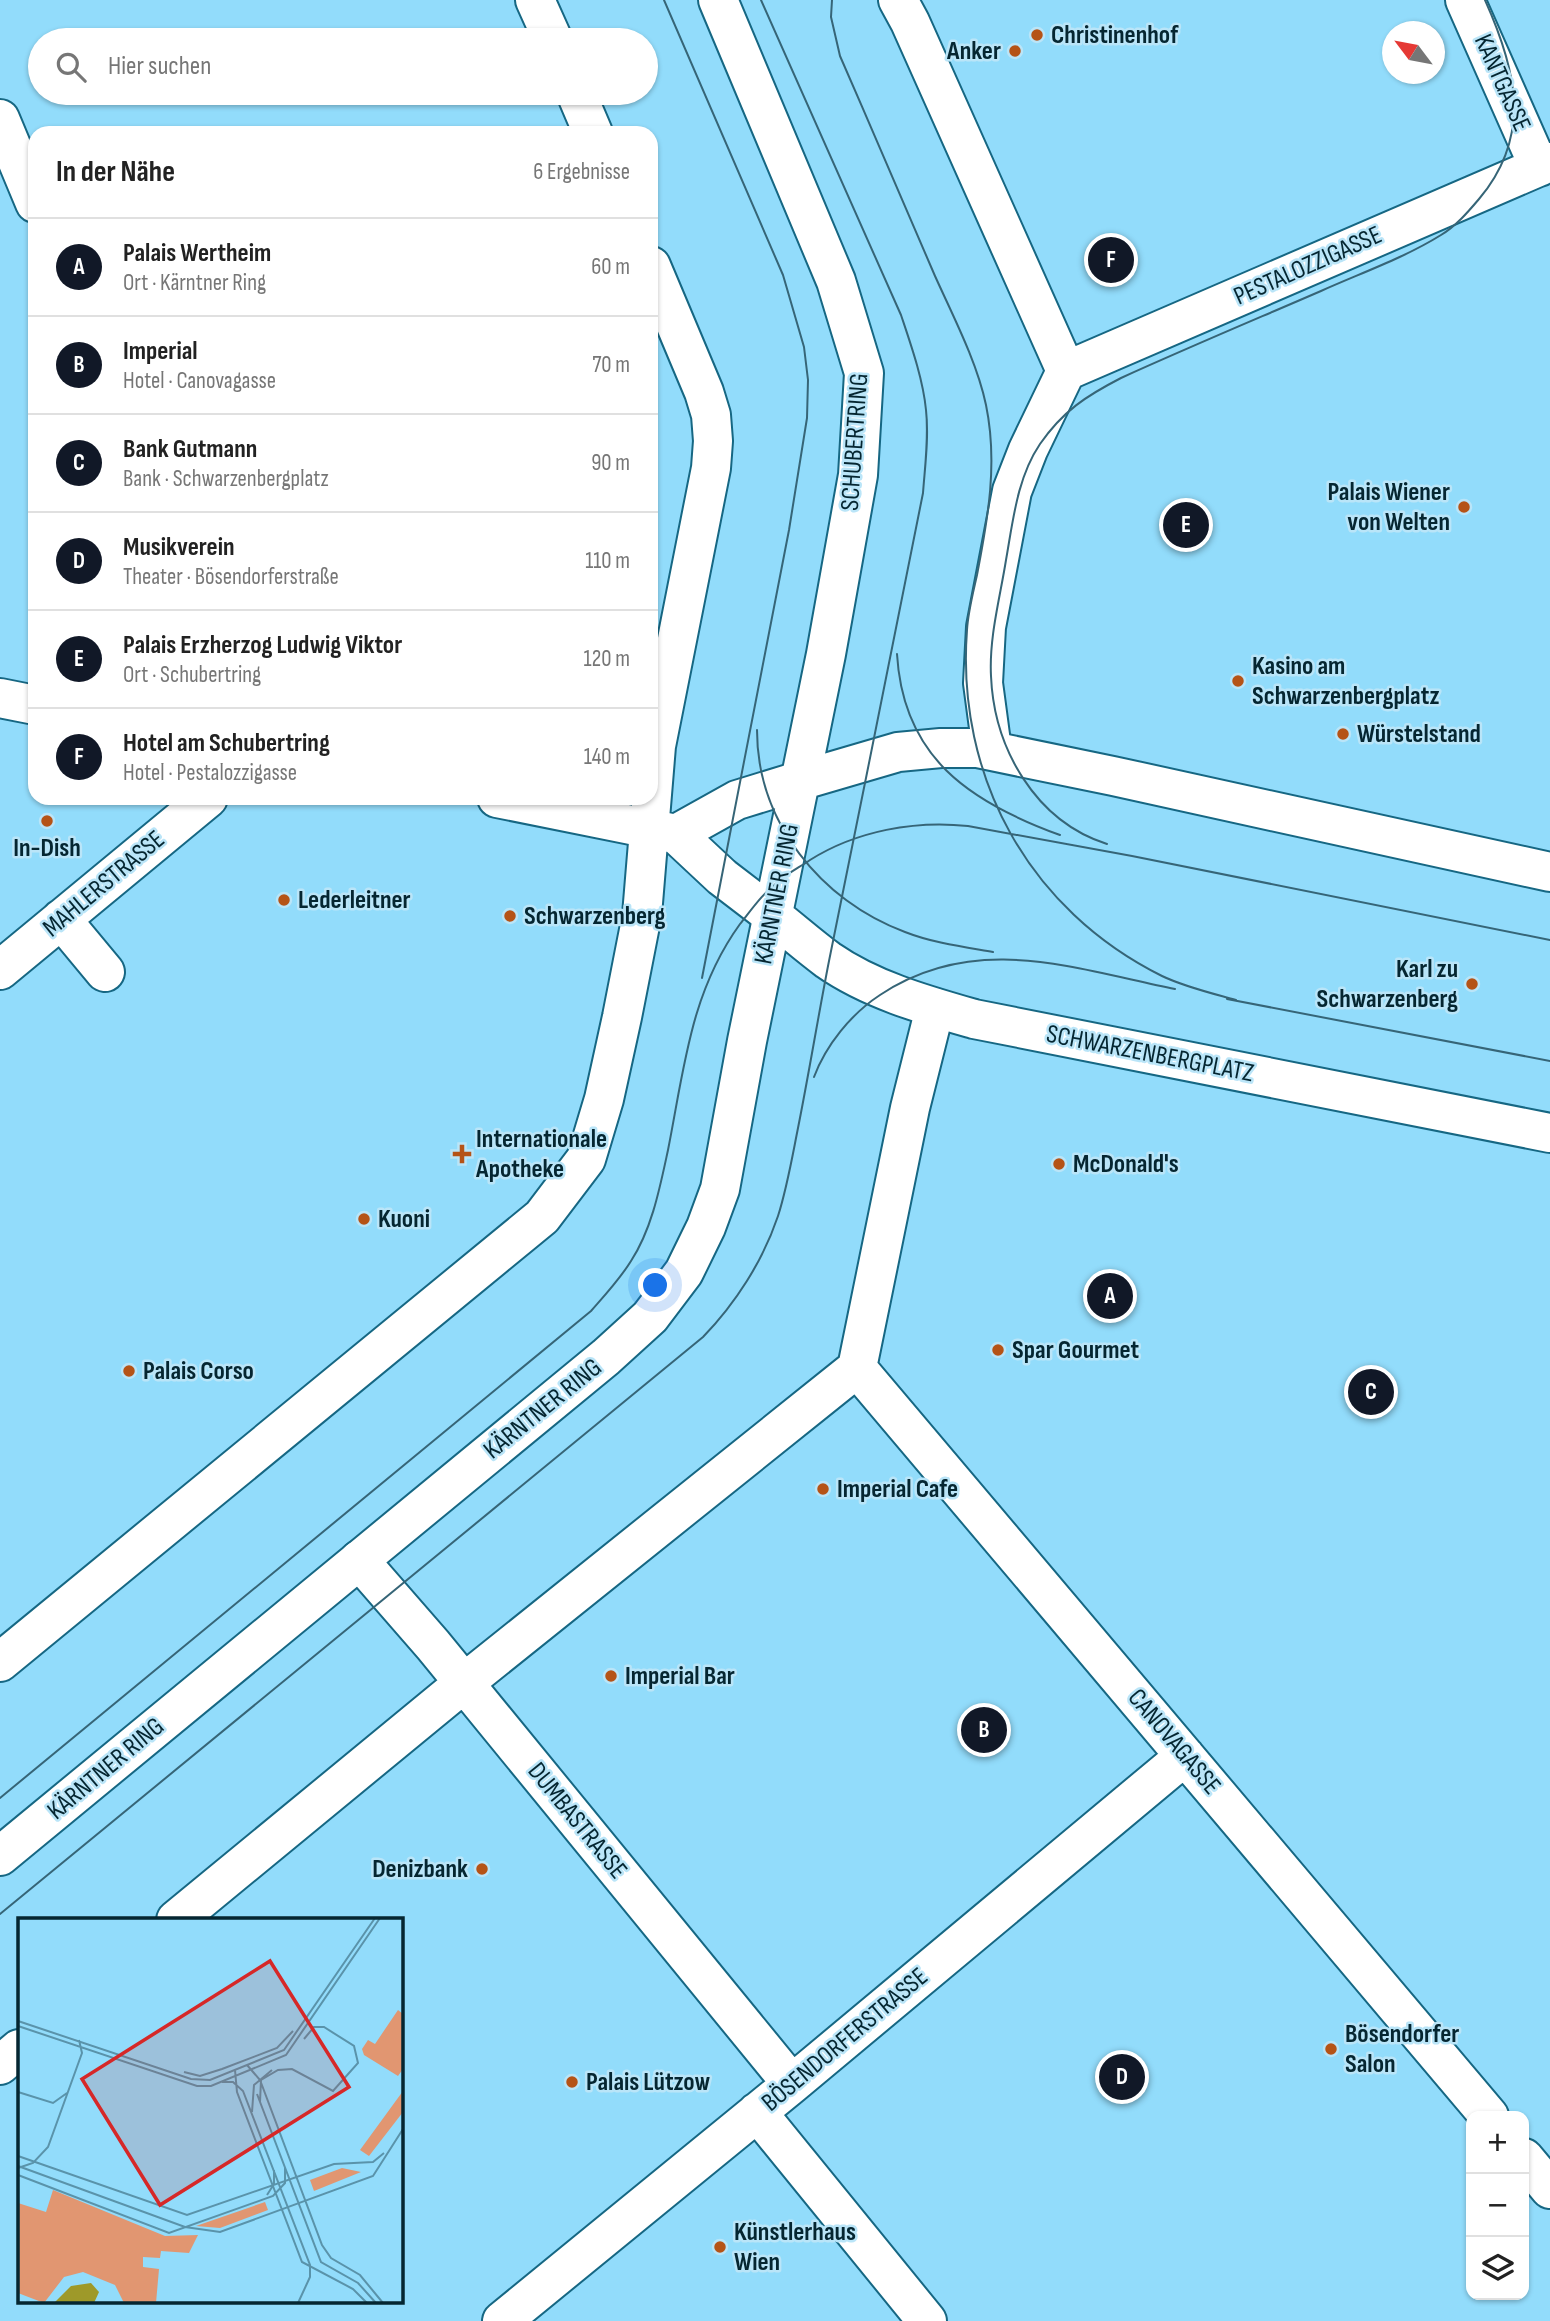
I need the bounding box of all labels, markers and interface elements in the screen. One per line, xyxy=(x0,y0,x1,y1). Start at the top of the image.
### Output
place label: Christinenhof xyxy=(1051,20,1179,51)
north arrow xyxy=(1382,21,1445,84)
marker: Christinenhof xyxy=(1029,27,1045,43)
search box xyxy=(28,28,658,105)
street label: KANTGASSE xyxy=(1467,30,1537,136)
place label: Anker xyxy=(946,36,1001,67)
marker: Anker xyxy=(1007,43,1023,59)
icon: search xyxy=(52,48,90,86)
text: Hier suchen xyxy=(108,51,211,82)
text: In der Nähe xyxy=(56,154,175,190)
text: 6 Ergebnisse xyxy=(533,158,630,186)
street label: PESTALOZZIGASSE xyxy=(1229,220,1387,312)
pin: F xyxy=(1088,234,1134,286)
text: Palais Wertheim xyxy=(123,238,271,269)
text: A xyxy=(74,253,84,281)
text: 60 m xyxy=(591,253,630,281)
text: Ort · Kärntner Ring xyxy=(123,269,266,297)
text: Imperial xyxy=(123,336,198,367)
text: B xyxy=(74,351,84,379)
text: 70 m xyxy=(592,351,630,379)
text: Hotel · Canovagasse xyxy=(123,367,276,395)
street label: SCHUBERTRING xyxy=(835,372,875,512)
text: Bank Gutmann xyxy=(123,434,257,465)
text: C xyxy=(73,449,85,477)
text: 90 m xyxy=(591,449,630,477)
text: Bank · Schwarzenbergplatz xyxy=(123,465,329,493)
place label: Palais Wiener von Welten xyxy=(1327,477,1450,538)
pin: E xyxy=(1163,499,1209,551)
marker: Palais Wiener von Welten xyxy=(1456,499,1472,515)
text: Musikverein xyxy=(123,532,235,563)
text: D xyxy=(73,547,85,575)
text: 110 m xyxy=(585,547,630,575)
text: Theater · Bösendorferstraße xyxy=(123,563,339,591)
text: Palais Erzherzog Ludwig Viktor xyxy=(123,630,402,661)
text: E xyxy=(74,645,84,673)
text: 120 m xyxy=(584,645,630,673)
place label: Kasino am Schwarzenbergplatz xyxy=(1252,651,1439,712)
text: Ort · Schubertring xyxy=(123,661,261,689)
marker: Kasino am Schwarzenbergplatz xyxy=(1230,673,1246,689)
place label: Würstelstand xyxy=(1357,719,1481,750)
marker: Würstelstand xyxy=(1335,726,1351,742)
text: Hotel am Schubertring xyxy=(123,728,330,759)
text: F xyxy=(74,743,84,771)
text: 140 m xyxy=(584,743,630,771)
text: Hotel · Pestalozzigasse xyxy=(123,759,297,787)
marker: In-Dish xyxy=(39,813,55,829)
street label: KÄRNTNER RING xyxy=(748,821,806,967)
street label: MAHLERSTRASSE xyxy=(37,824,171,944)
place label: In-Dish xyxy=(13,833,81,864)
place label: Lederleitner xyxy=(298,885,411,916)
marker: Lederleitner xyxy=(276,892,292,908)
place label: Schwarzenberg xyxy=(524,901,666,932)
marker: Schwarzenberg xyxy=(502,908,518,924)
place label: Karl zu Schwarzenberg xyxy=(1316,954,1458,1015)
marker: Karl zu Schwarzenberg xyxy=(1464,976,1480,992)
street label: SCHWARZENBERGPLATZ xyxy=(1044,1019,1256,1089)
place label: Internationale Apotheke xyxy=(475,1124,607,1185)
marker: Internationale Apotheke xyxy=(454,1146,470,1162)
place label: McDonald's xyxy=(1073,1149,1179,1180)
marker: McDonald's xyxy=(1051,1156,1067,1172)
place label: Kuoni xyxy=(378,1204,430,1235)
marker: Kuoni xyxy=(356,1211,372,1227)
your location xyxy=(638,1268,672,1302)
pin: A xyxy=(1087,1270,1133,1322)
place label: Spar Gourmet xyxy=(1012,1335,1139,1366)
marker: Spar Gourmet xyxy=(990,1342,1006,1358)
street label: KÄRNTNER RING xyxy=(478,1352,608,1466)
place label: Palais Corso xyxy=(143,1356,254,1387)
marker: Palais Corso xyxy=(121,1363,137,1379)
pin: C xyxy=(1348,1366,1394,1418)
place label: Imperial Cafe xyxy=(837,1474,958,1505)
marker: Imperial Cafe xyxy=(815,1481,831,1497)
place label: Imperial Bar xyxy=(625,1661,735,1692)
marker: Imperial Bar xyxy=(603,1668,619,1684)
street label: CANOVAGASSE xyxy=(1121,1683,1227,1801)
pin: B xyxy=(961,1704,1007,1756)
street label: KÄRNTNER RING xyxy=(41,1711,171,1827)
street label: DUMBASTRASSE xyxy=(521,1757,633,1885)
place label: Denizbank xyxy=(372,1854,468,1885)
marker: Denizbank xyxy=(474,1861,490,1877)
inset map xyxy=(18,1918,402,2304)
street label: BÖSENDORFERSTRASSE xyxy=(756,1962,934,2118)
place label: Bösendorfer Salon xyxy=(1345,2019,1459,2080)
marker: Bösendorfer Salon xyxy=(1323,2041,1339,2057)
pin: D xyxy=(1099,2051,1145,2103)
place label: Palais Lützow xyxy=(586,2067,710,2098)
marker: Palais Lützow xyxy=(564,2074,580,2090)
map controls xyxy=(1466,2111,1529,2300)
button: + xyxy=(1466,2111,1529,2174)
button: − xyxy=(1466,2174,1529,2237)
place label: Künstlerhaus Wien xyxy=(734,2217,856,2278)
button: layers xyxy=(1466,2237,1529,2300)
marker: Künstlerhaus Wien xyxy=(712,2239,728,2255)

